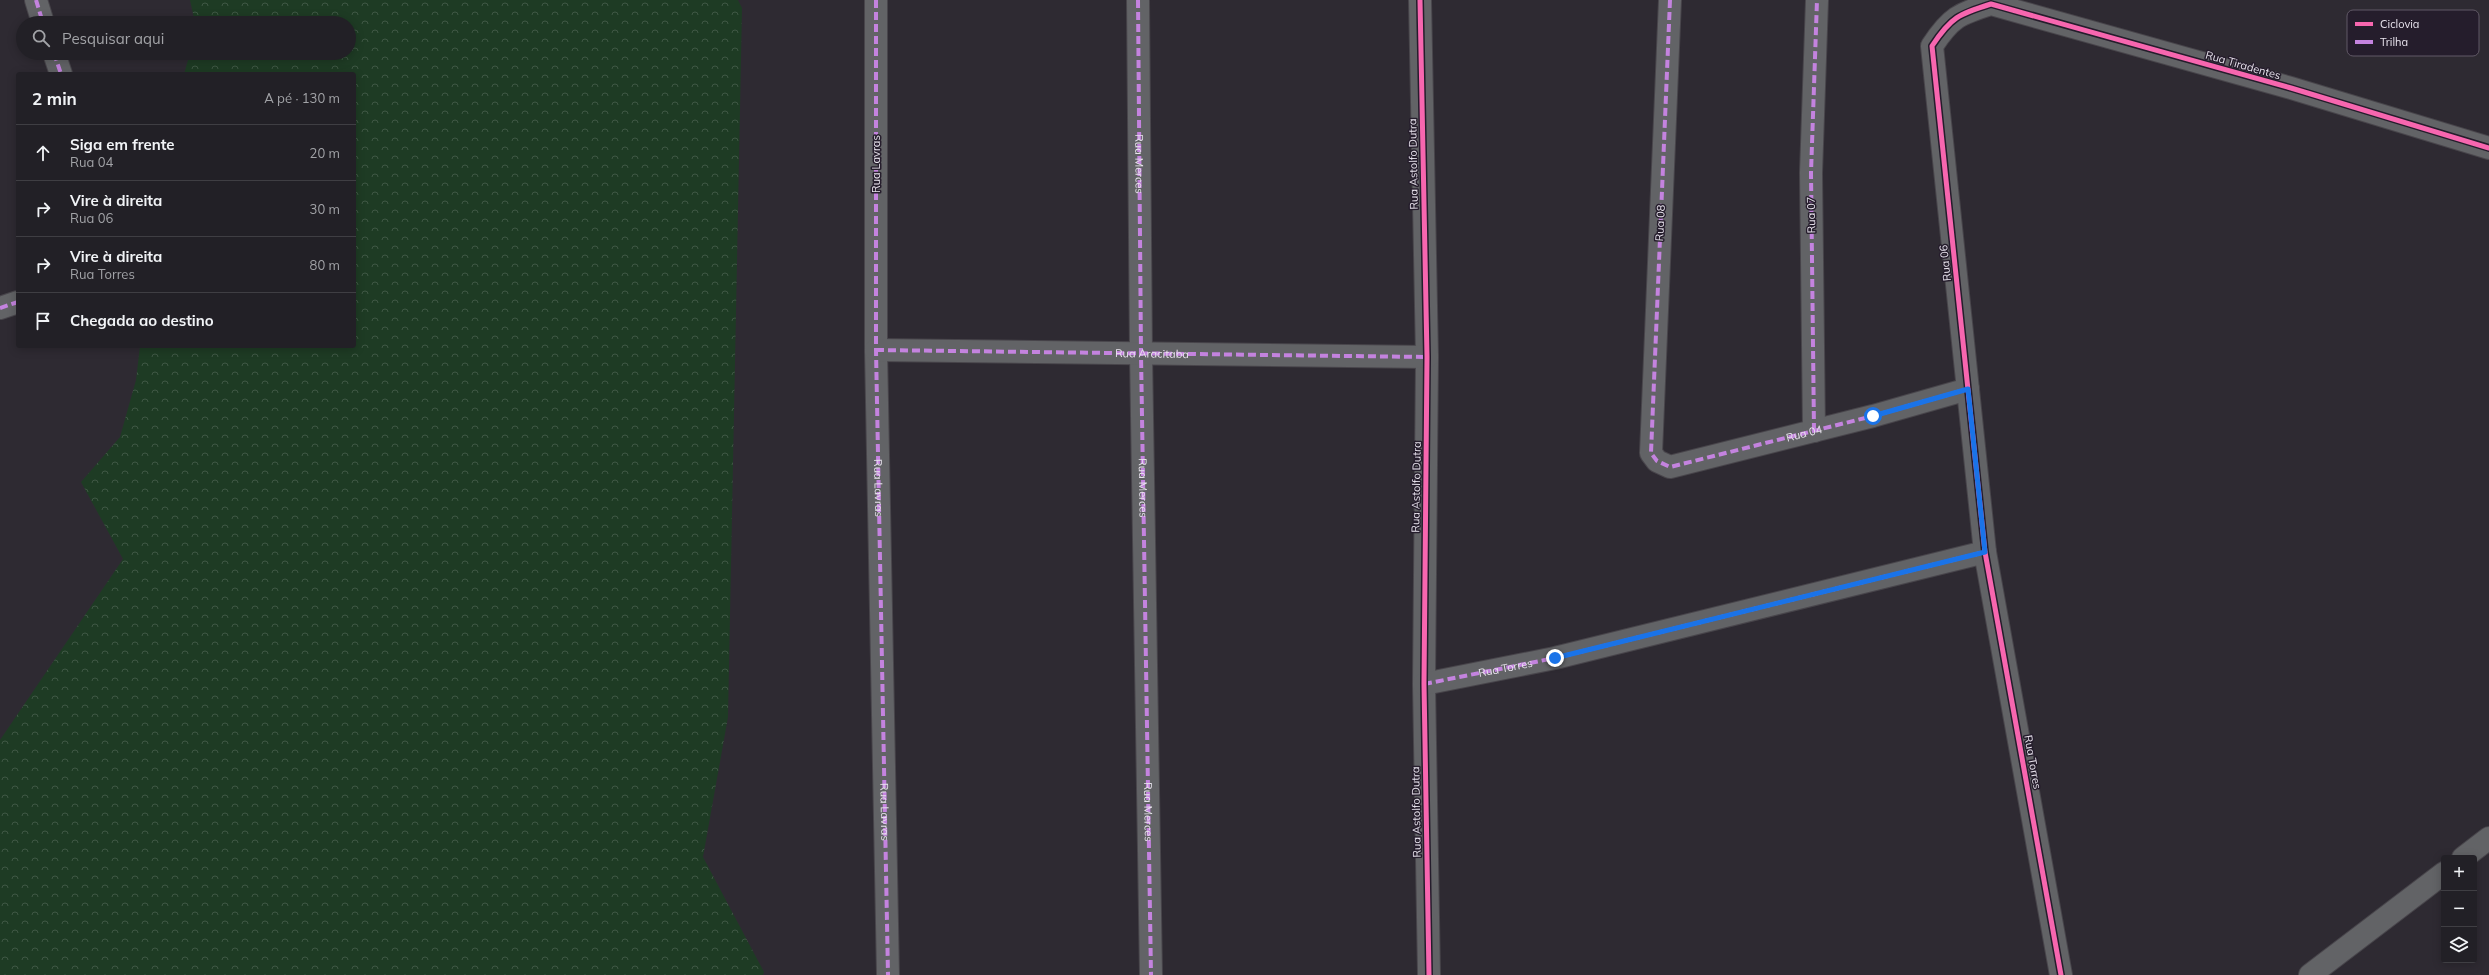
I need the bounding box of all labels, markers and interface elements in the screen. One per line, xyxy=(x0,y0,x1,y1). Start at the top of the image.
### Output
legend xyxy=(2347,10,2479,56)
search box xyxy=(16,16,356,60)
text: Ciclovia xyxy=(2380,17,2419,31)
icon: search xyxy=(30,27,52,49)
text: Pesquisar aqui xyxy=(62,29,164,48)
text: Trilha xyxy=(2380,35,2408,49)
street label: Rua Tiradentes xyxy=(2204,48,2282,82)
text: 2 min xyxy=(32,88,77,109)
text: A pé · 130 m xyxy=(264,90,340,106)
street label: Rua Astolfo Dutra xyxy=(1405,118,1421,210)
street label: Rua Merces xyxy=(1132,134,1147,194)
text: Siga em frente xyxy=(70,135,175,154)
street label: Rua Lavras xyxy=(869,135,883,193)
icon: ahead xyxy=(32,142,54,164)
text: 20 m xyxy=(310,145,340,161)
text: Rua 04 xyxy=(70,154,113,170)
text: Vire à direita xyxy=(70,191,162,210)
street label: Rua 07 xyxy=(1804,197,1818,233)
icon: right xyxy=(32,198,54,220)
text: 30 m xyxy=(310,201,340,217)
street label: Rua 08 xyxy=(1652,204,1668,242)
text: Rua 06 xyxy=(70,210,113,226)
street label: Rua 06 xyxy=(1936,244,1954,282)
text: Vire à direita xyxy=(70,247,162,266)
icon: right xyxy=(32,254,54,276)
text: 80 m xyxy=(310,257,340,273)
text: Rua Torres xyxy=(70,266,135,282)
icon: arrive xyxy=(32,310,54,332)
text: Chegada ao destino xyxy=(70,311,214,330)
street label: Rua Aracitaba xyxy=(1115,346,1189,361)
route start xyxy=(1864,407,1882,425)
street label: Rua 04 xyxy=(1785,422,1824,445)
street label: Rua Astolfo Dutra xyxy=(1408,441,1424,533)
street label: Rua Merces xyxy=(1136,458,1151,518)
street label: Rua Lavras xyxy=(871,459,886,517)
route end xyxy=(1546,649,1564,667)
street label: Rua Torres xyxy=(1477,656,1534,680)
street label: Rua Torres xyxy=(2021,734,2045,790)
street label: Rua Astolfo Dutra xyxy=(1408,766,1424,858)
street label: Rua Merces xyxy=(1141,782,1156,842)
street label: Rua Lavras xyxy=(877,783,892,841)
map controls xyxy=(2441,855,2477,963)
button: + xyxy=(2441,855,2477,891)
button: − xyxy=(2441,891,2477,927)
button: layers xyxy=(2441,927,2477,963)

